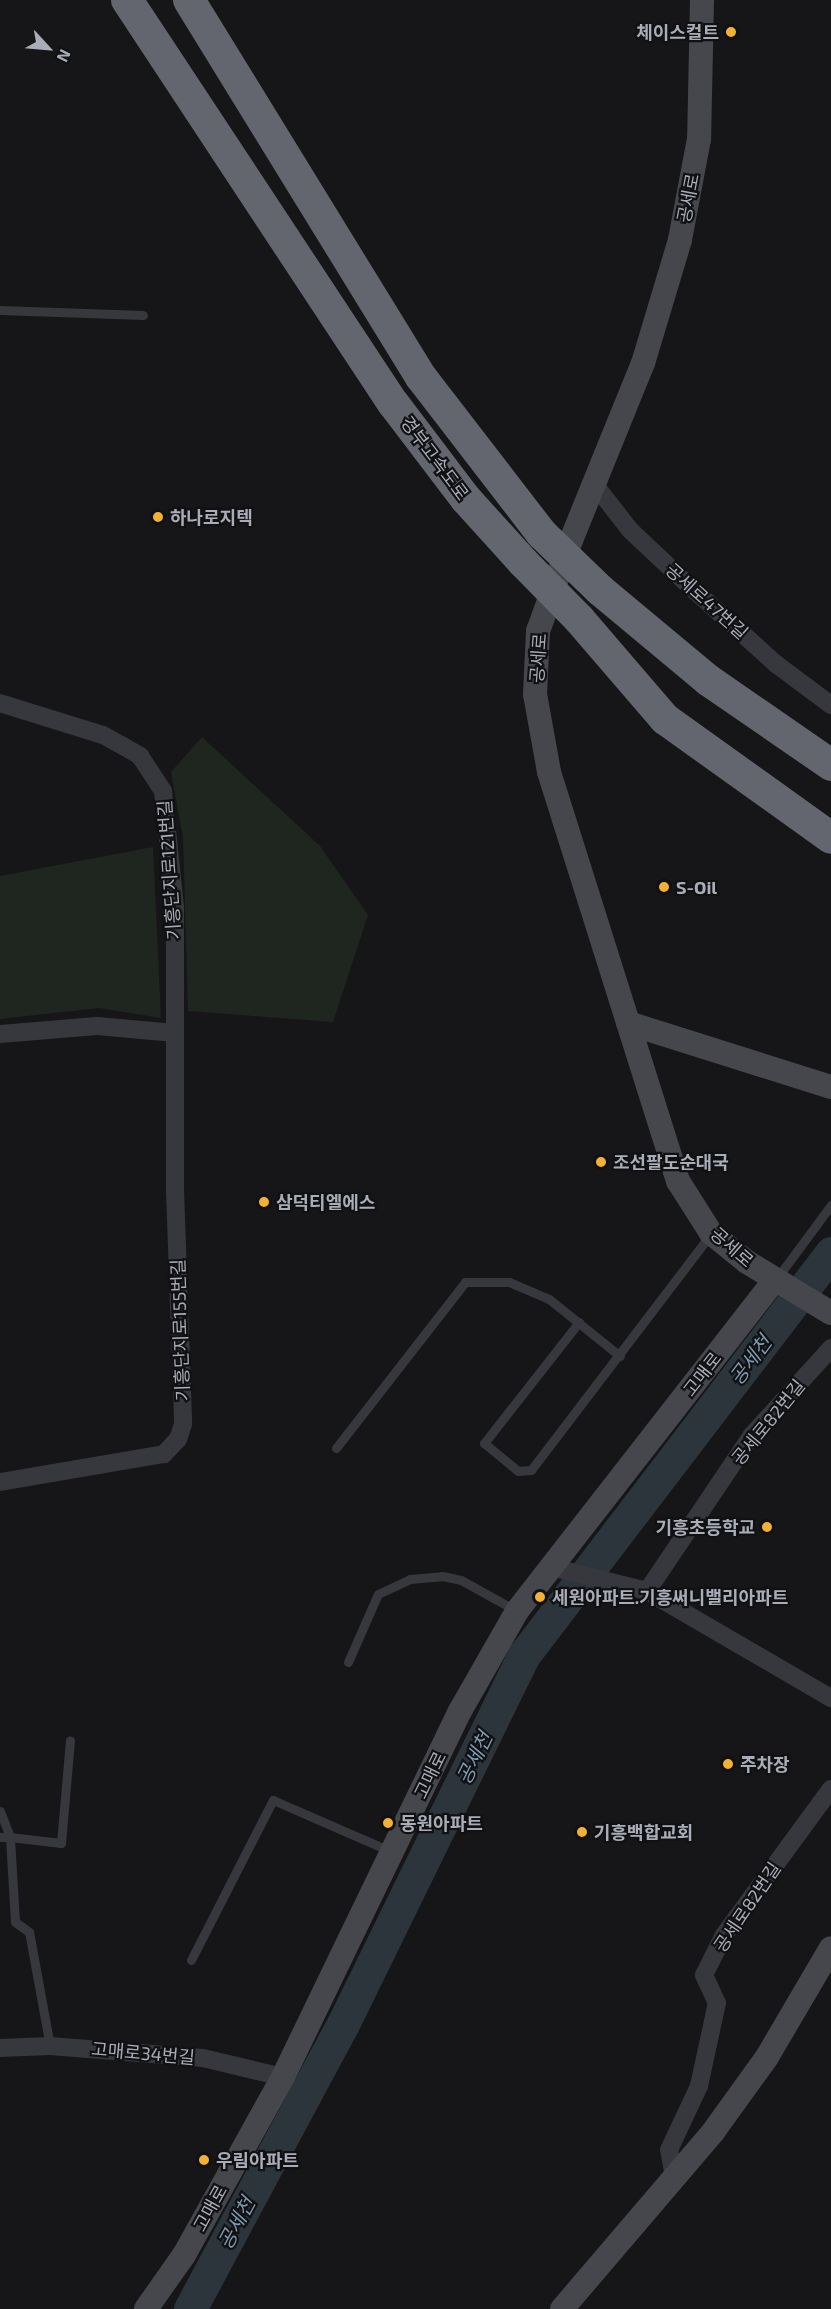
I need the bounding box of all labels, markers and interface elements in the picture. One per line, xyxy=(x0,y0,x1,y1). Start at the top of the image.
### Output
north arrow xyxy=(18,18,78,78)
place label: 체이스컬트 xyxy=(636,21,719,43)
marker: 체이스컬트 xyxy=(724,25,738,39)
text: N xyxy=(54,47,76,65)
street label: 공세로 xyxy=(673,172,703,224)
street label: 경부고속도로 xyxy=(396,412,474,504)
place label: 하나로지텍 xyxy=(170,506,253,528)
marker: 하나로지텍 xyxy=(151,510,165,524)
street label: 공세로47번길 xyxy=(661,558,753,644)
street label: 공세로 xyxy=(525,632,551,684)
street label: 기흥단지로121번길 xyxy=(153,799,185,941)
place label: S-Oil xyxy=(676,876,717,898)
marker: S-Oil xyxy=(657,880,671,894)
place label: 조선팔도순대국 xyxy=(613,1151,729,1173)
marker: 조선팔도순대국 xyxy=(594,1155,608,1169)
place label: 삼덕티엘에스 xyxy=(276,1191,375,1213)
marker: 삼덕티엘에스 xyxy=(257,1195,271,1209)
street label: 공세로 xyxy=(706,1223,758,1271)
street label: 기흥단지로155번길 xyxy=(167,1258,193,1402)
water label: 공세천 xyxy=(724,1331,776,1389)
street label: 고매로 xyxy=(678,1348,726,1400)
street label: 공세로82번길 xyxy=(727,1375,809,1469)
place label: 기흥초등학교 xyxy=(656,1516,755,1538)
marker: 기흥초등학교 xyxy=(760,1520,774,1534)
place label: 세원아파트.기흥써니밸리아파트 xyxy=(552,1586,788,1608)
marker: 세원아파트.기흥써니밸리아파트 xyxy=(533,1590,547,1604)
water label: 공세천 xyxy=(451,1728,497,1788)
street label: 고매로 xyxy=(409,1748,451,1802)
place label: 주차장 xyxy=(740,1753,790,1775)
marker: 주차장 xyxy=(721,1757,735,1771)
place label: 동원아파트 xyxy=(400,1812,483,1834)
marker: 동원아파트 xyxy=(381,1816,395,1830)
place label: 기흥백합교회 xyxy=(594,1821,693,1843)
marker: 기흥백합교회 xyxy=(575,1825,589,1839)
street label: 공세로82번길 xyxy=(709,1858,785,1956)
street label: 고매로34번길 xyxy=(90,2038,196,2068)
place label: 우림아파트 xyxy=(216,2149,299,2171)
marker: 우림아파트 xyxy=(197,2153,211,2167)
street label: 고매로 xyxy=(189,2181,231,2235)
water label: 공세천 xyxy=(212,2193,260,2253)

